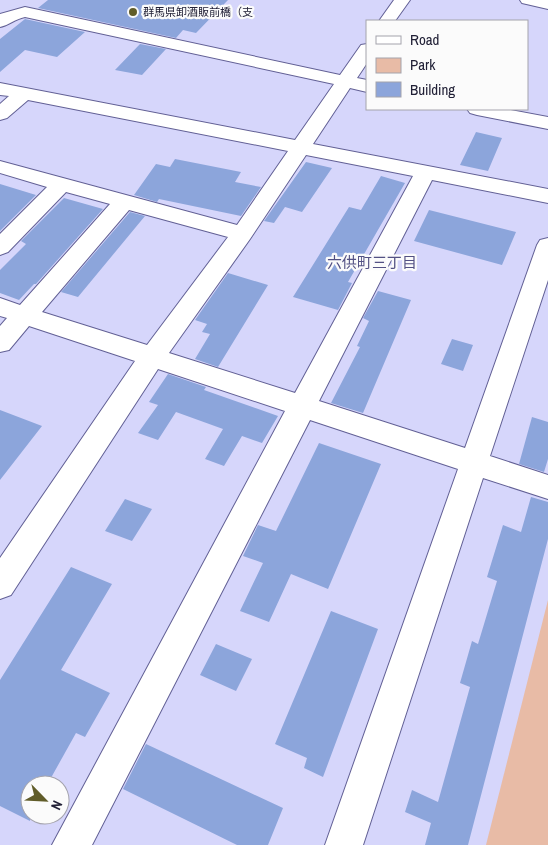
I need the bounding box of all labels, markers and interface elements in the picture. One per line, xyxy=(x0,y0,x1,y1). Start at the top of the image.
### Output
place label: 群馬県卸酒販前橋（支 xyxy=(143,5,253,19)
marker: 群馬県卸酒販前橋（支 xyxy=(127,6,139,18)
legend xyxy=(366,20,528,110)
text: Road xyxy=(410,29,439,50)
text: Park xyxy=(410,54,436,75)
text: Building xyxy=(410,79,455,100)
district label: 六供町三丁目 xyxy=(327,252,417,273)
north arrow xyxy=(20,775,70,825)
text: N xyxy=(47,798,67,813)

